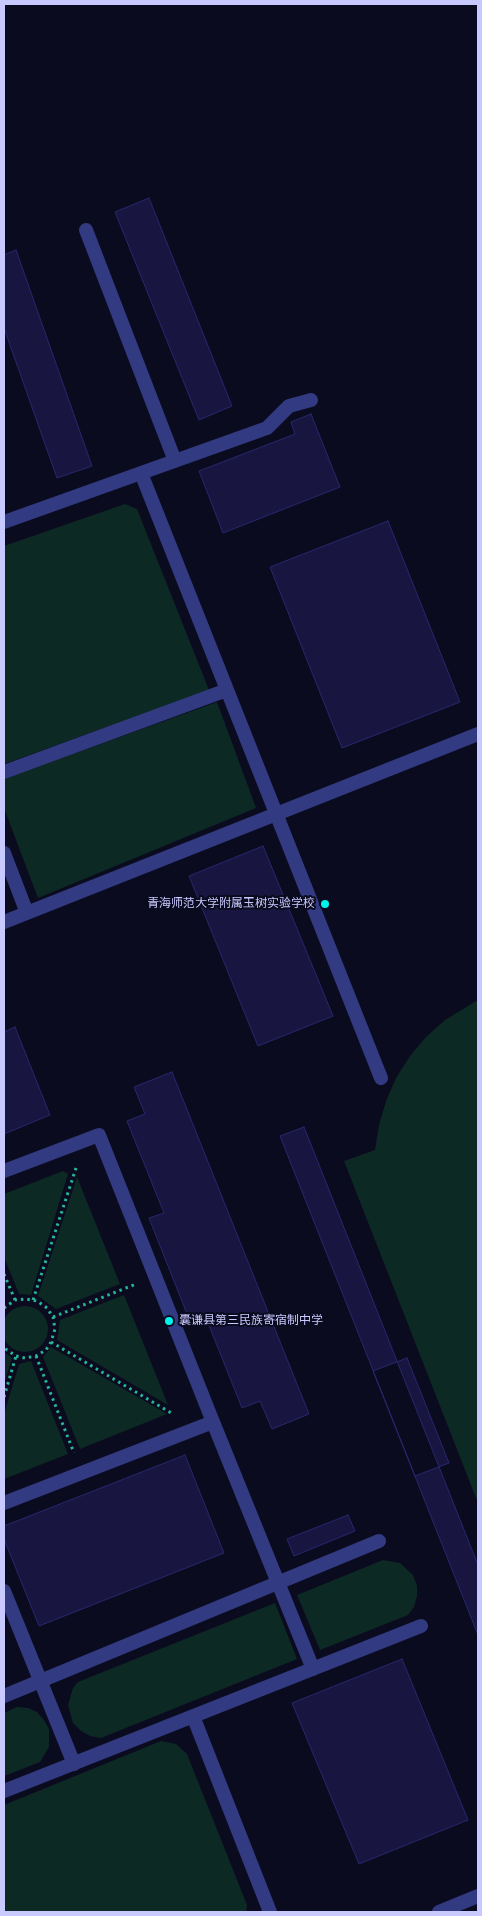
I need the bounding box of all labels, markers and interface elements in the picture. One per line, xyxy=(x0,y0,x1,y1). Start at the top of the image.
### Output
place label: 青海师范大学附属玉树实验学校 xyxy=(147,897,315,911)
marker: 青海师范大学附属玉树实验学校 xyxy=(319,898,331,910)
place label: 囊谦县第三民族寄宿制中学 xyxy=(179,1314,323,1328)
marker: 囊谦县第三民族寄宿制中学 xyxy=(163,1315,175,1327)

